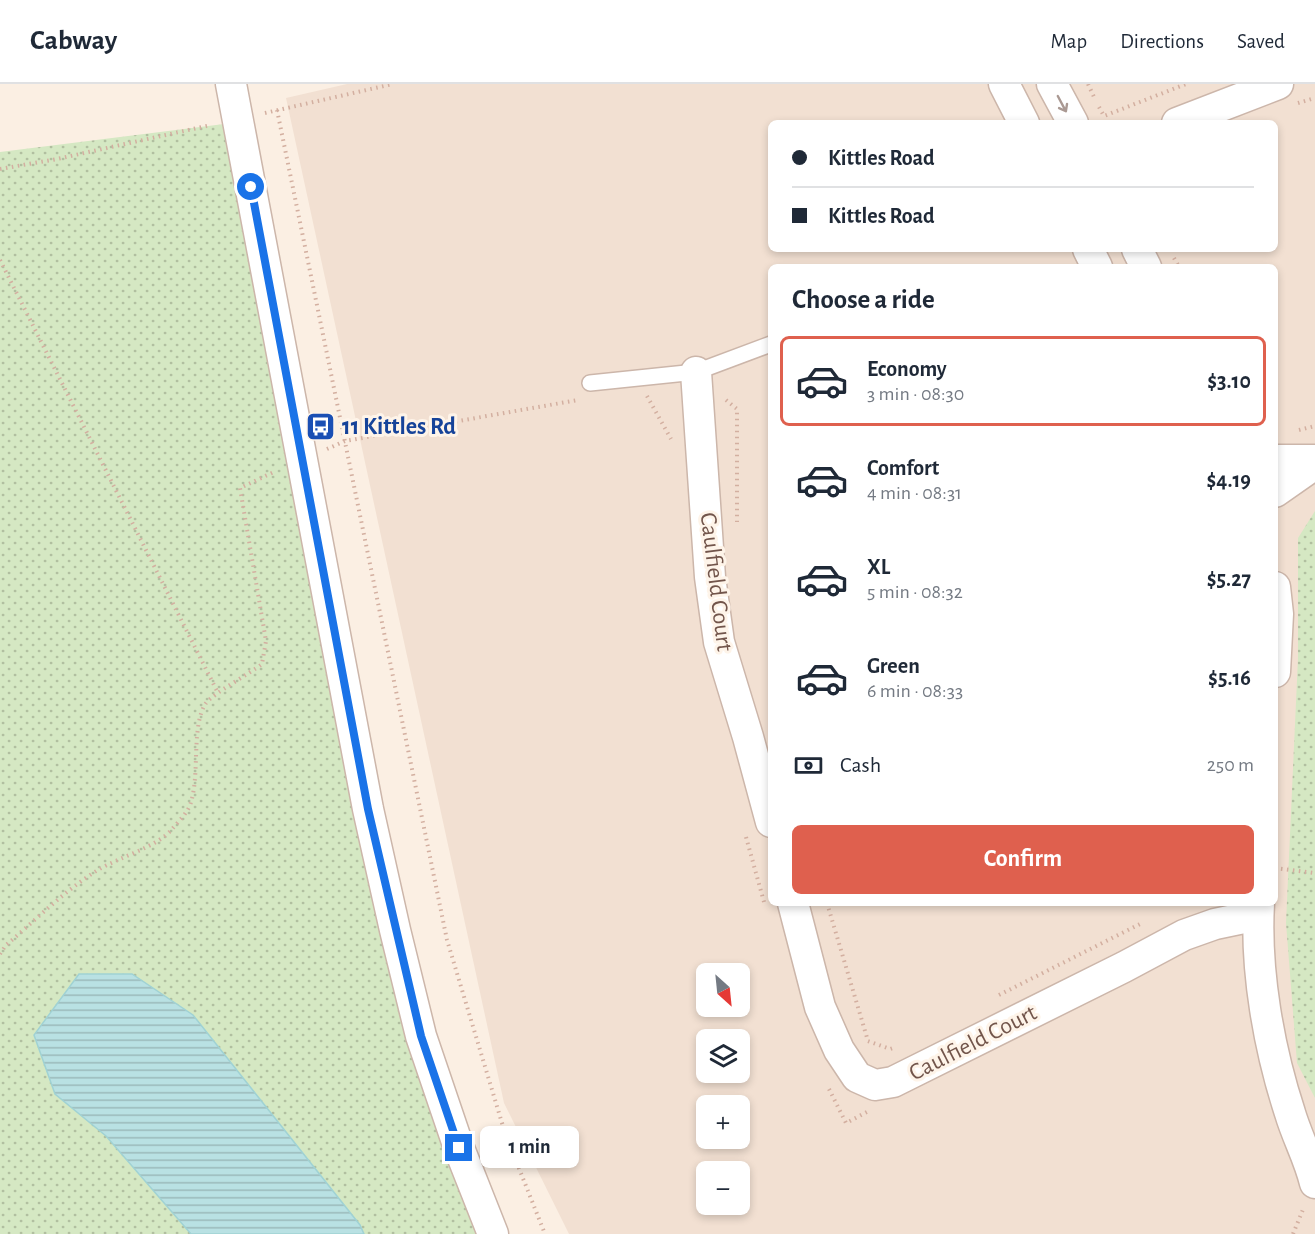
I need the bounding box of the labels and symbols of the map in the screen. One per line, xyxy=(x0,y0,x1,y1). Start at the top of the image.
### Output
one-way arrow xyxy=(1057,94,1068,112)
route start xyxy=(237,173,264,200)
bus stop icon: 11 Kittles Rd xyxy=(305,411,337,443)
place label: 11 Kittles Rd xyxy=(342,415,456,439)
street label: Caulfield Court xyxy=(696,511,736,653)
north arrow xyxy=(696,963,750,1017)
street label: Caulfield Court xyxy=(905,1000,1041,1085)
callout: 1 min xyxy=(480,1127,579,1169)
route end xyxy=(445,1134,472,1161)

